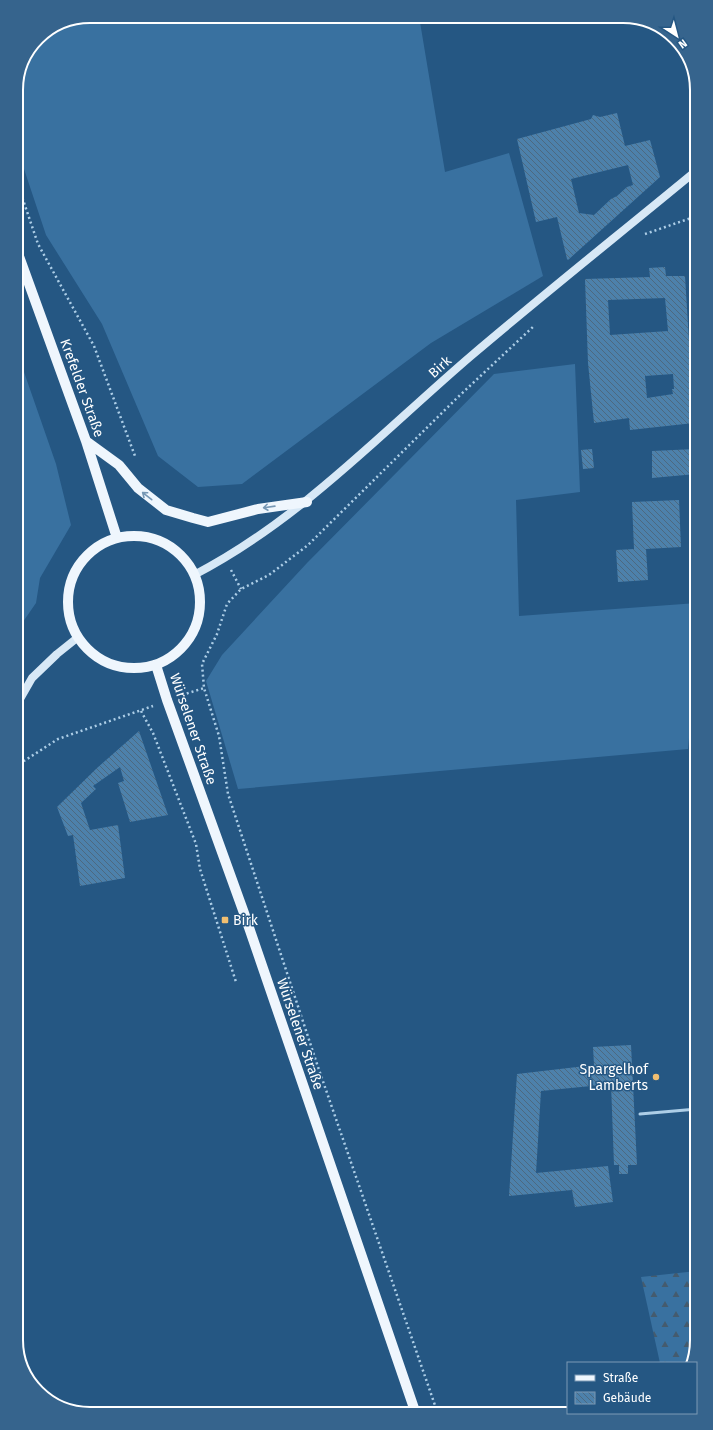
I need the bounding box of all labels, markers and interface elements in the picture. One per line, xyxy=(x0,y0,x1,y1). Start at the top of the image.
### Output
north arrow xyxy=(657,16,697,56)
text: N xyxy=(676,36,689,51)
street label: Krefelder Straße xyxy=(56,337,108,439)
street label: Birk xyxy=(425,352,456,382)
one-way arrow xyxy=(141,491,152,500)
one-way arrow xyxy=(263,504,276,511)
street label: Würselener Straße xyxy=(166,671,220,787)
place label: Birk xyxy=(233,912,259,929)
marker: Birk xyxy=(220,915,230,925)
street label: Würselener Straße xyxy=(273,976,327,1092)
place label: Spargelhof Lamberts xyxy=(580,1061,649,1094)
marker: Spargelhof Lamberts xyxy=(651,1072,661,1082)
legend xyxy=(567,1362,697,1414)
text: Straße xyxy=(603,1371,638,1385)
text: Gebäude xyxy=(603,1391,651,1405)

